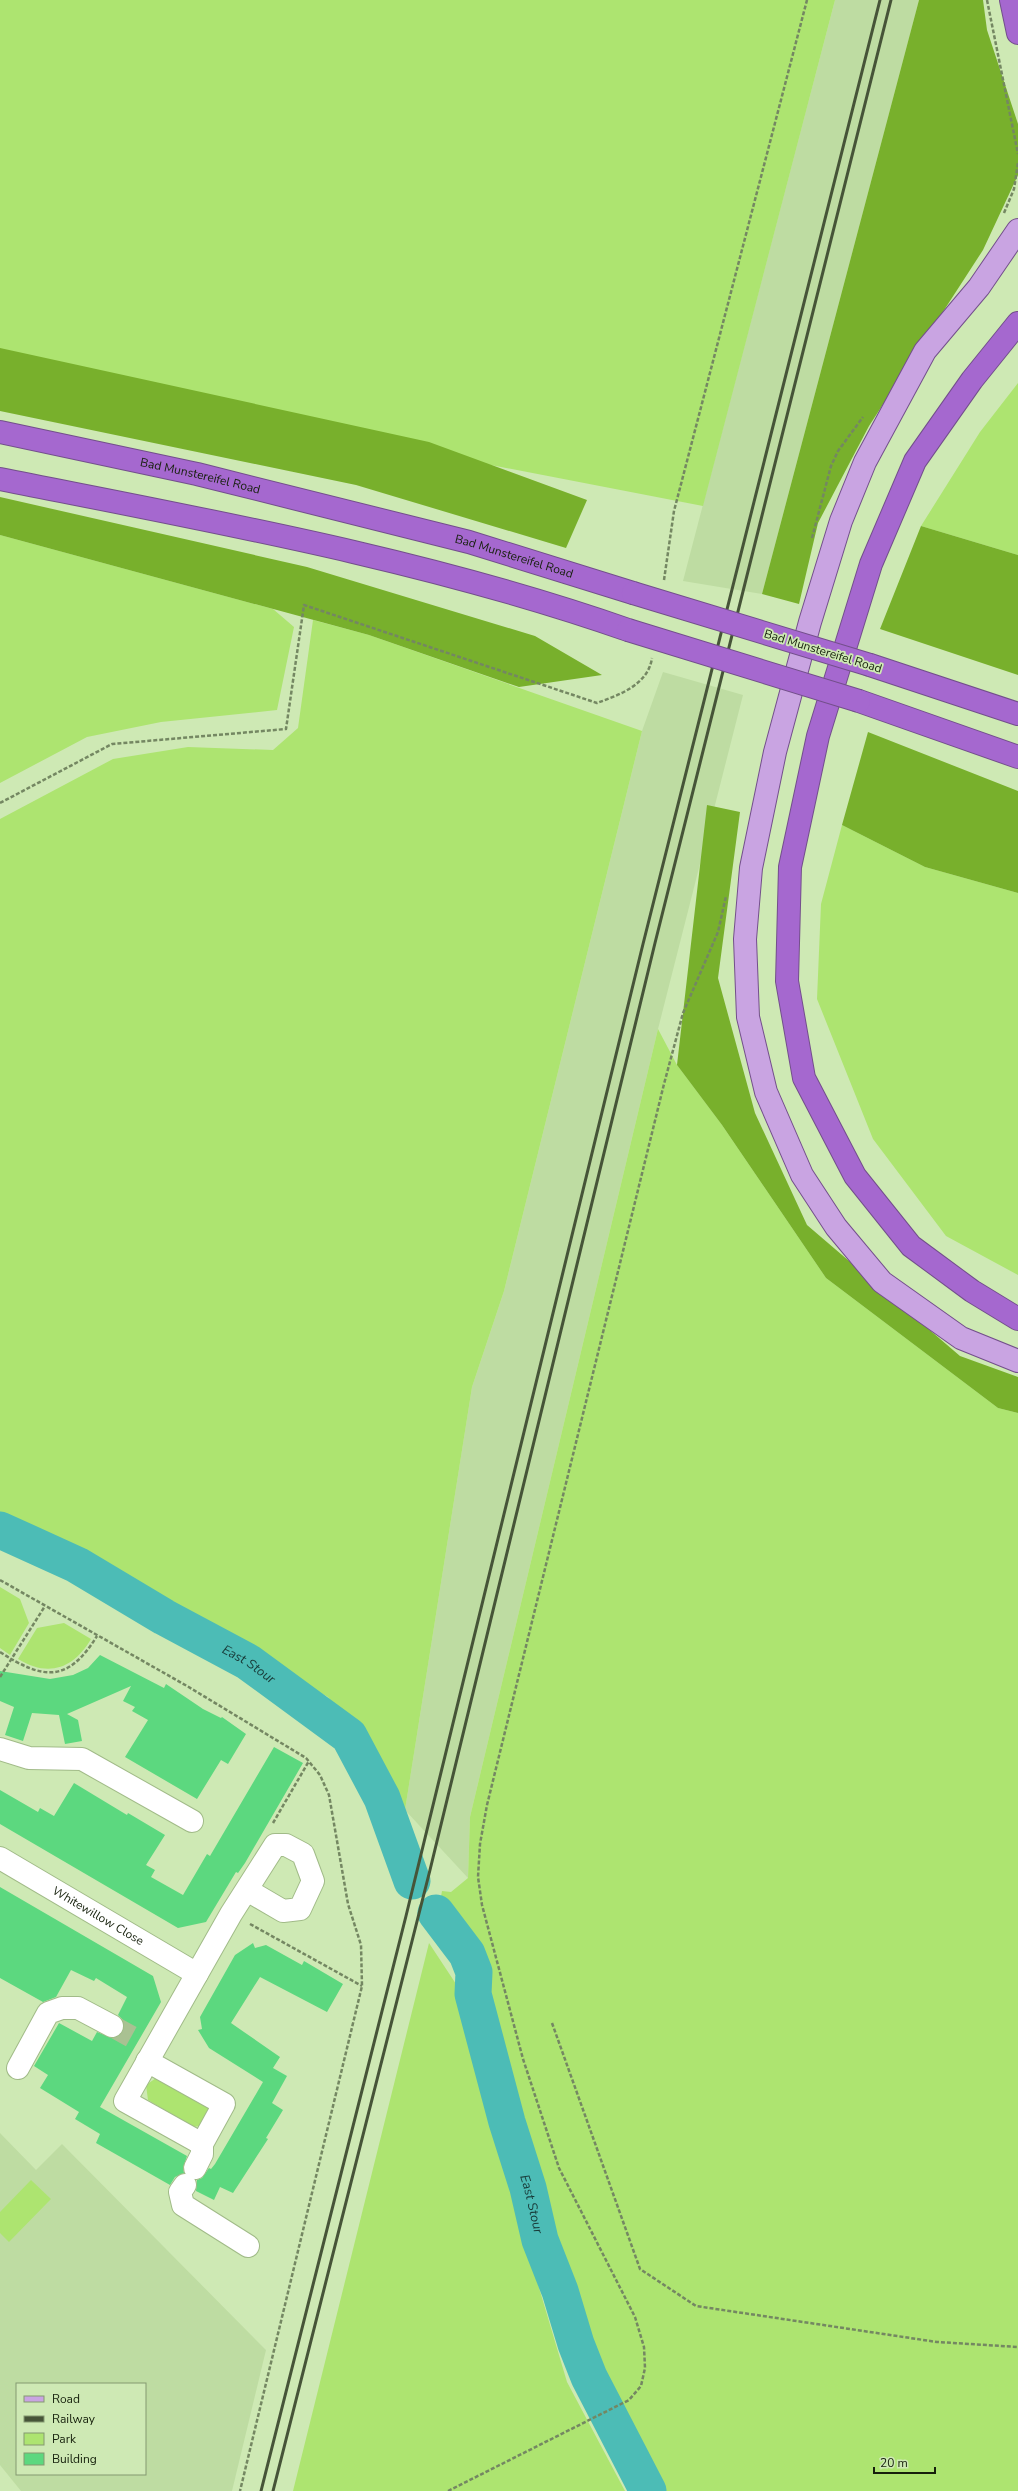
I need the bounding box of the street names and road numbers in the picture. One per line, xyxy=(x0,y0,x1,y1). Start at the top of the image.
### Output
street label: Bad Munstereifel Road xyxy=(139,454,262,498)
street label: Bad Munstereifel Road xyxy=(453,531,575,582)
street label: Bad Munstereifel Road xyxy=(762,625,884,677)
street label: Whitewillow Close xyxy=(50,1883,147,1949)

